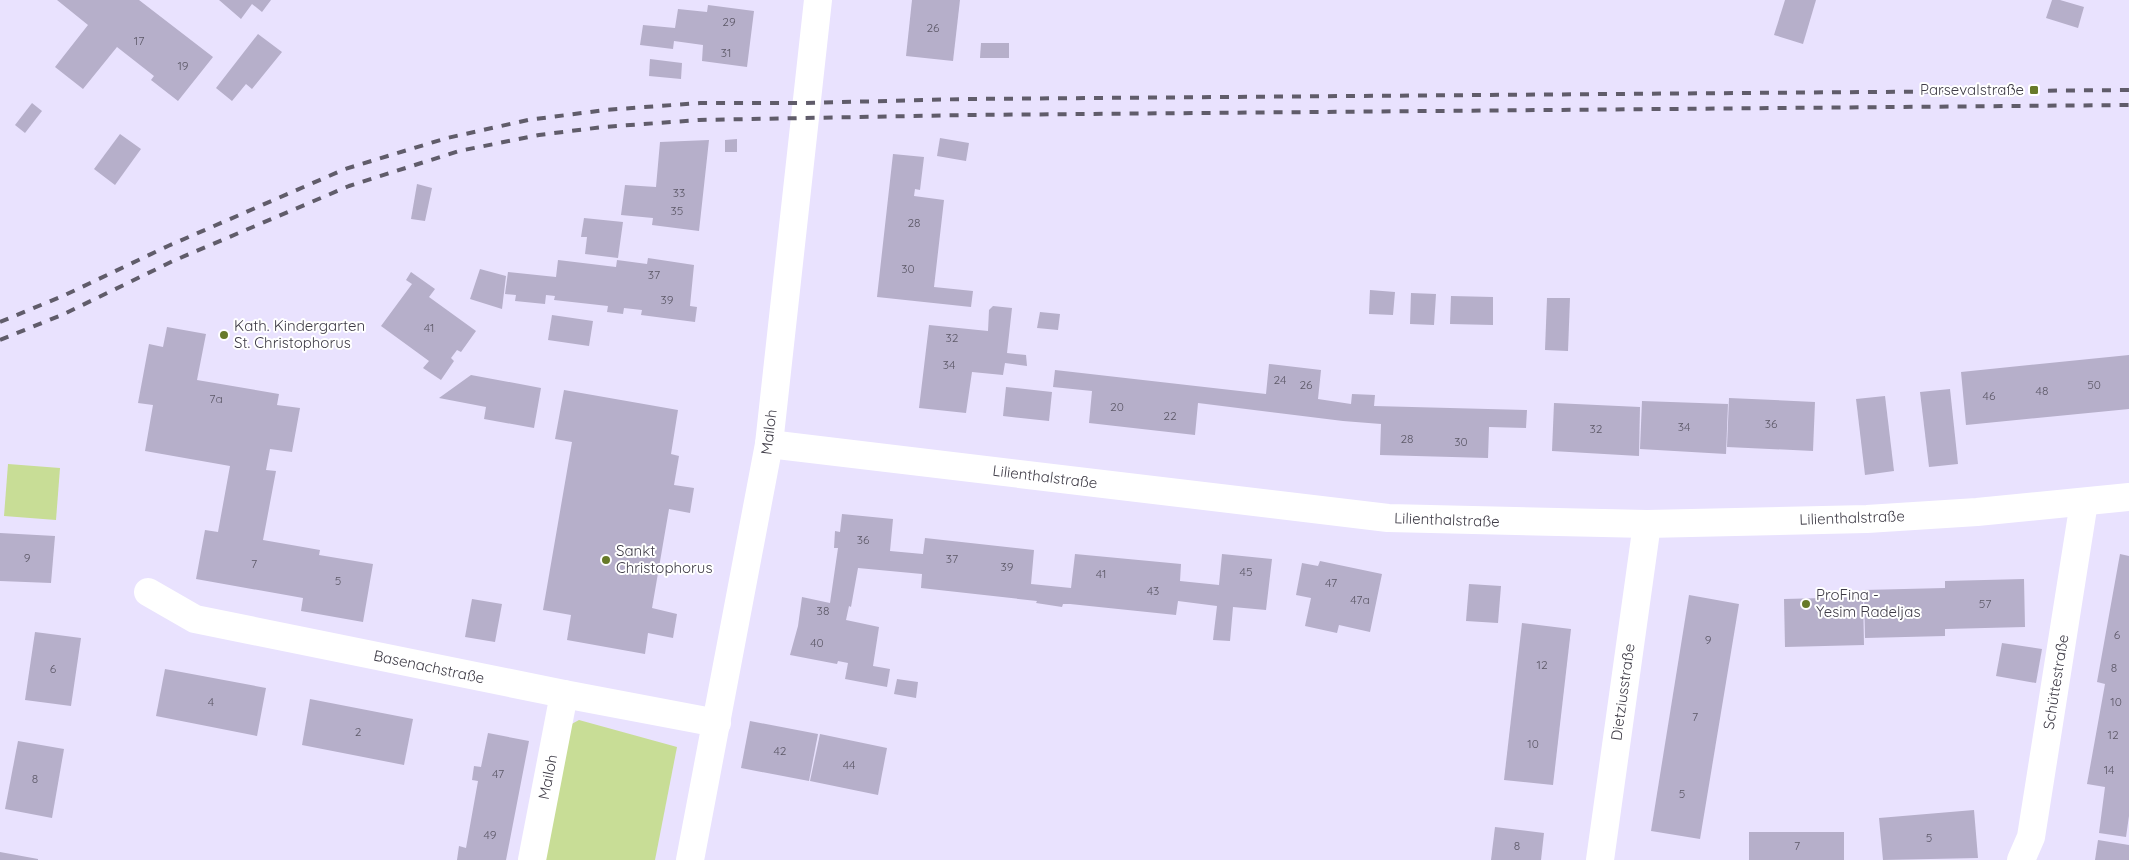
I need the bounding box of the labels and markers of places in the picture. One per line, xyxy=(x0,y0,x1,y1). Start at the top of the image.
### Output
place label: Parsevalstraße xyxy=(1920,80,2024,99)
marker: Parsevalstraße xyxy=(2028,84,2040,96)
place label: Kath. Kindergarten St. Christophorus xyxy=(234,316,365,352)
marker: Kath. Kindergarten St. Christophorus xyxy=(218,329,230,341)
place label: Sankt Christophorus xyxy=(616,541,712,577)
marker: Sankt Christophorus xyxy=(600,554,612,566)
place label: ProFina - Yesim Radeljas xyxy=(1816,585,1920,621)
marker: ProFina - Yesim Radeljas xyxy=(1800,598,1812,610)

